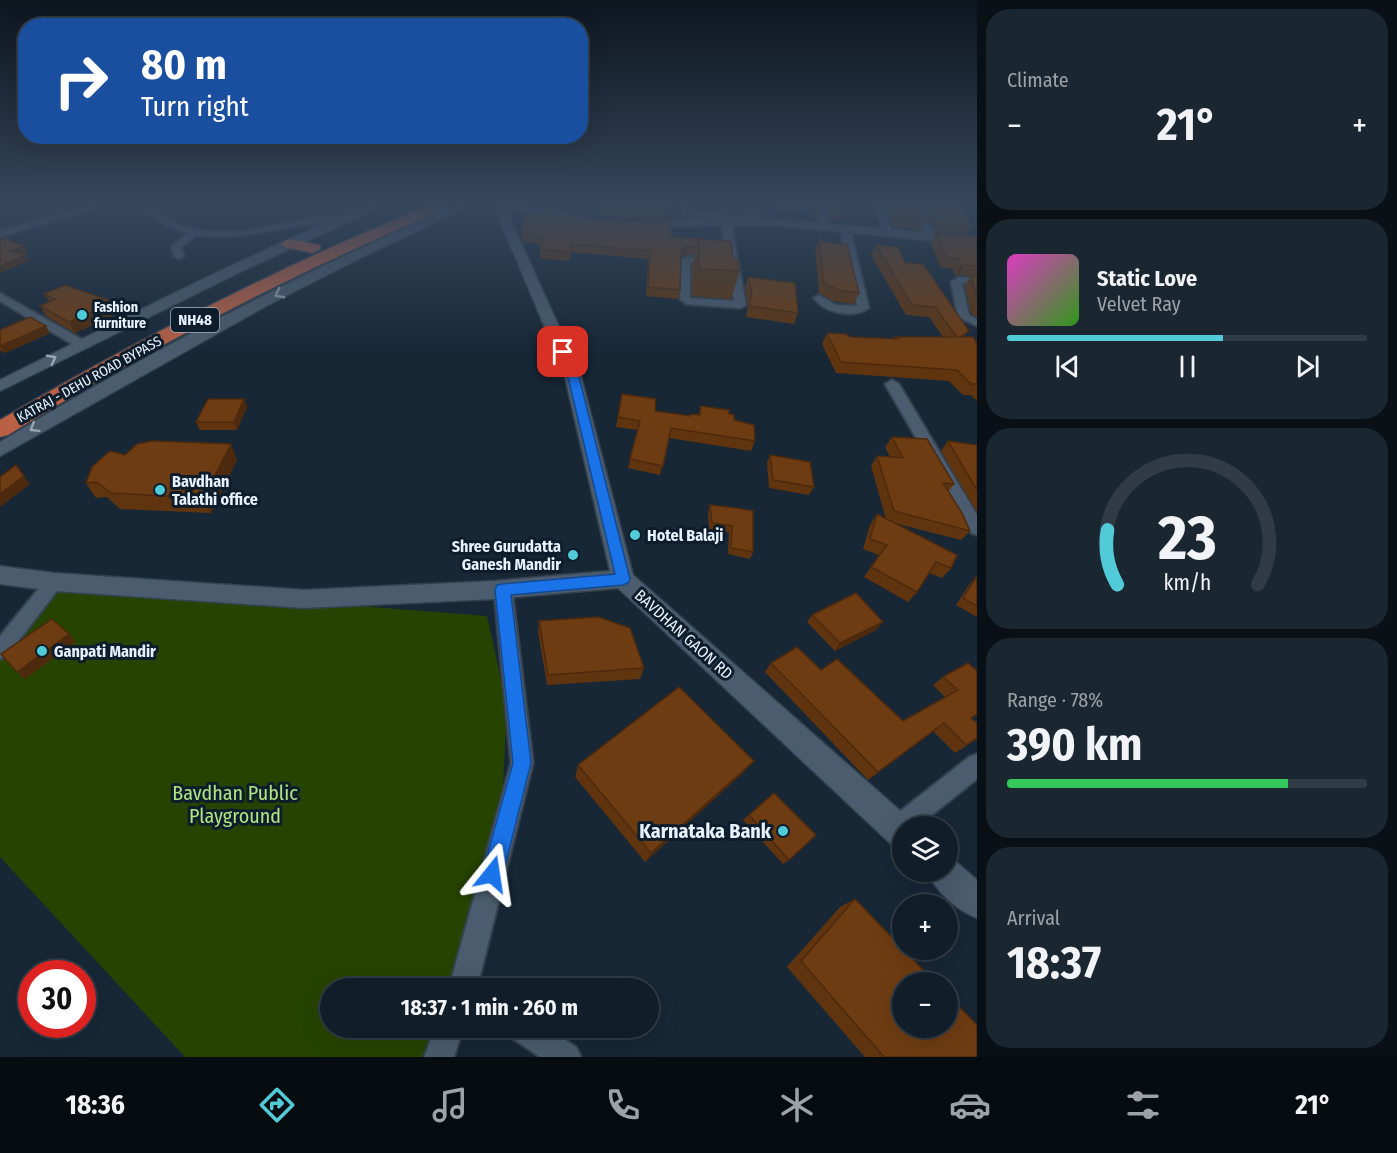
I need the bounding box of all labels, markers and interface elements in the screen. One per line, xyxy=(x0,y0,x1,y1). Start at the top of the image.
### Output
text: 80 m xyxy=(141,40,227,90)
icon: right xyxy=(42,42,120,120)
text: Climate xyxy=(1007,68,1069,92)
text: Turn right xyxy=(141,91,249,123)
text: 21° xyxy=(1157,98,1217,152)
text: − xyxy=(1007,106,1022,146)
text: + xyxy=(1352,106,1367,146)
text: Static Love xyxy=(1097,265,1197,292)
one-way arrow xyxy=(275,287,285,298)
text: Velvet Ray xyxy=(1097,292,1181,316)
place label: Fashion furniture xyxy=(94,299,146,332)
marker: Fashion furniture xyxy=(75,308,89,322)
road number: NH48 xyxy=(171,308,219,332)
pin xyxy=(537,326,588,377)
street label: KATRAJ - DEHU ROAD BYPASS xyxy=(14,333,165,426)
icon: arrive xyxy=(546,335,579,368)
icon: previous xyxy=(1051,350,1084,383)
icon: pause xyxy=(1171,350,1204,383)
icon: next xyxy=(1291,350,1324,383)
one-way arrow xyxy=(45,355,56,366)
one-way arrow xyxy=(30,421,41,432)
place label: Bavdhan Talathi office xyxy=(172,472,258,509)
marker: Bavdhan Talathi office xyxy=(153,483,167,497)
text: 23 xyxy=(1157,502,1216,577)
place label: Hotel Balaji xyxy=(647,526,723,545)
marker: Hotel Balaji xyxy=(628,528,642,542)
place label: Shree Gurudatta Ganesh Mandir xyxy=(452,537,561,574)
marker: Shree Gurudatta Ganesh Mandir xyxy=(566,548,580,562)
text: km/h xyxy=(1163,571,1211,597)
street label: BAVDHAN GAON RD xyxy=(631,586,736,683)
place label: Ganpati Mandir xyxy=(54,642,156,661)
marker: Ganpati Mandir xyxy=(35,644,49,658)
text: Range · 78% xyxy=(1007,688,1103,712)
text: 390 km xyxy=(1007,718,1142,772)
park label: Bavdhan Public Playground xyxy=(172,781,298,828)
map controls xyxy=(892,816,958,1038)
button: layers xyxy=(892,816,958,882)
place label: Karnataka Bank xyxy=(639,819,772,843)
marker: Karnataka Bank xyxy=(776,824,790,838)
position arrow xyxy=(460,842,524,906)
button: + xyxy=(892,894,958,960)
text: Arrival xyxy=(1007,906,1060,930)
text: 18:37 xyxy=(1007,936,1101,990)
speed limit sign: 30 xyxy=(18,960,96,1038)
button: − xyxy=(892,972,958,1038)
text: 18:37 · 1 min · 260 m xyxy=(401,994,578,1021)
icon: directions xyxy=(256,1084,298,1126)
icon: music xyxy=(429,1084,471,1126)
icon: phone xyxy=(602,1084,644,1126)
icon: climate xyxy=(776,1084,818,1126)
icon: car xyxy=(949,1084,991,1126)
icon: filters xyxy=(1122,1084,1164,1126)
text: 18:36 xyxy=(66,1089,125,1121)
text: 21° xyxy=(1295,1089,1331,1121)

